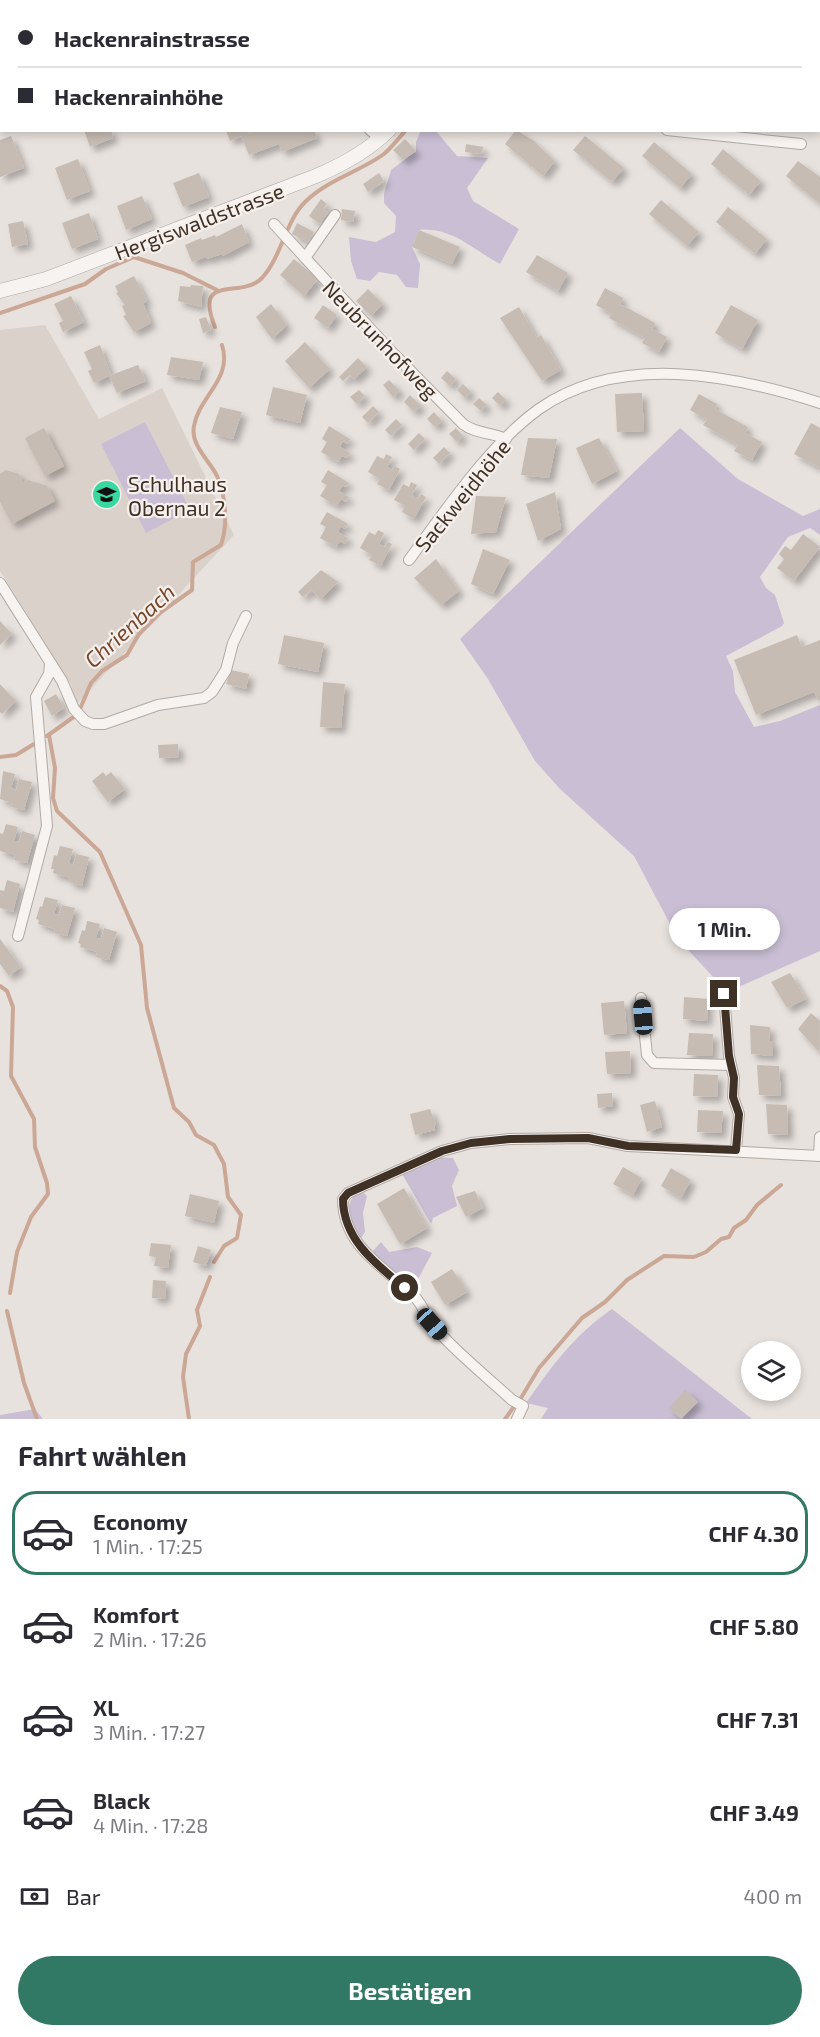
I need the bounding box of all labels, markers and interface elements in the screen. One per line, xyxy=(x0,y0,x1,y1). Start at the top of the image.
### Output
text: Hackenrainstrasse xyxy=(54,25,250,51)
text: Hackenrainhöhe xyxy=(54,83,223,109)
street label: Hergiswaldstrasse xyxy=(111,177,287,265)
street label: Neubrunhofweg xyxy=(318,275,444,404)
street label: Sackweidhöhe xyxy=(409,434,515,556)
place label: Schulhaus Obernau 2 xyxy=(128,471,227,520)
school or university icon: Schulhaus Obernau 2 xyxy=(91,479,123,511)
water label: Chrienbach xyxy=(79,578,179,672)
callout: 1 Min. xyxy=(668,907,780,949)
text: 1 Min. xyxy=(698,917,751,941)
route end xyxy=(710,980,737,1007)
car xyxy=(632,998,654,1036)
route start xyxy=(391,1274,418,1301)
car xyxy=(413,1305,451,1343)
map controls xyxy=(741,1341,801,1401)
button: layers xyxy=(741,1341,801,1401)
text: Fahrt wählen xyxy=(18,1439,187,1471)
icon: car xyxy=(21,1506,75,1560)
text: Economy xyxy=(93,1508,188,1534)
text: CHF 4.30 xyxy=(709,1520,799,1546)
text: 1 Min. · 17:25 xyxy=(93,1534,203,1558)
icon: car xyxy=(21,1599,75,1653)
text: Komfort xyxy=(93,1601,179,1627)
text: CHF 5.80 xyxy=(709,1613,799,1639)
text: 2 Min. · 17:26 xyxy=(93,1627,207,1651)
icon: car xyxy=(21,1692,75,1746)
text: XL xyxy=(93,1694,119,1720)
text: CHF 7.31 xyxy=(716,1706,799,1732)
text: 3 Min. · 17:27 xyxy=(93,1720,205,1744)
icon: car xyxy=(21,1785,75,1839)
text: Black xyxy=(93,1787,150,1813)
text: CHF 3.49 xyxy=(710,1799,799,1825)
text: 4 Min. · 17:28 xyxy=(93,1813,208,1837)
icon: cash xyxy=(18,1880,51,1913)
text: Bar xyxy=(66,1883,101,1909)
text: 400 m xyxy=(744,1884,802,1908)
button: Bestätigen xyxy=(18,1956,802,2025)

